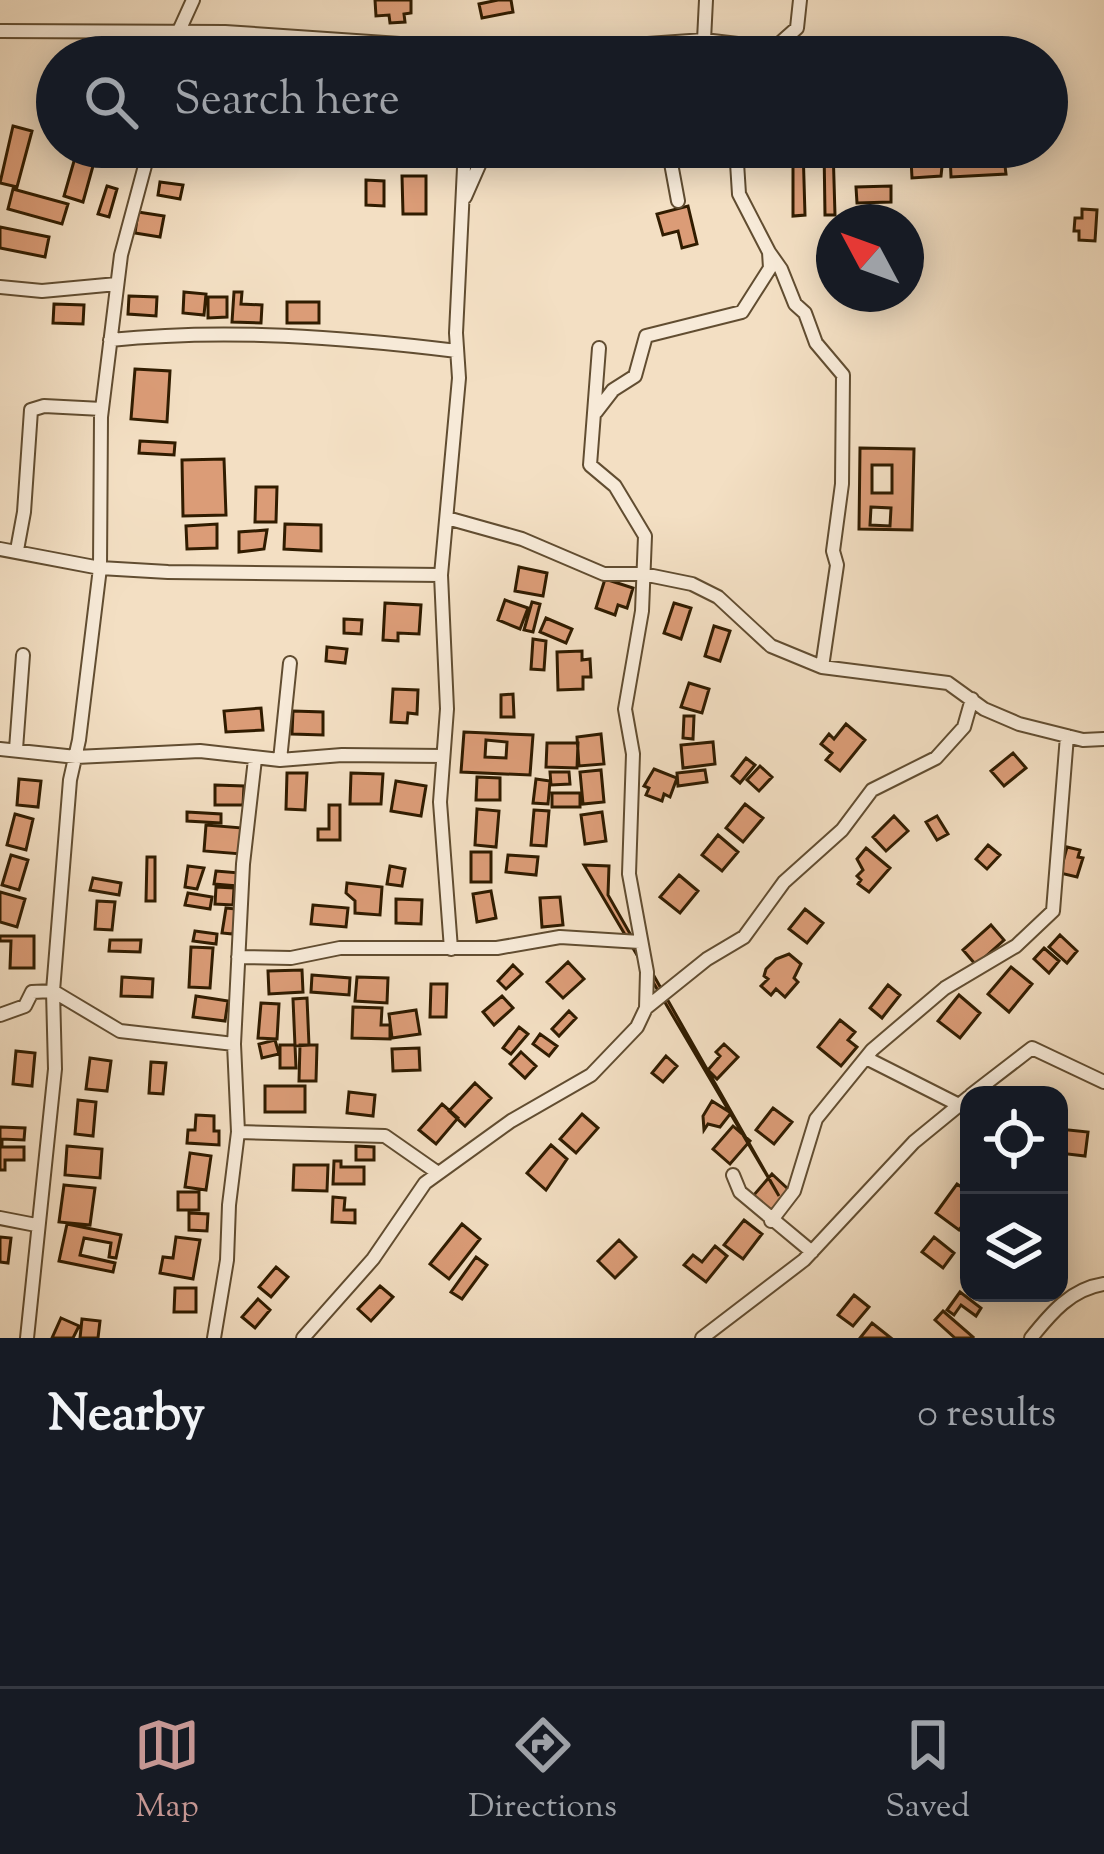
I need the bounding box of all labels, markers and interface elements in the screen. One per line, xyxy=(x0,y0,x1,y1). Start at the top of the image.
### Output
search box xyxy=(36,36,1068,168)
icon: search xyxy=(78,69,144,135)
text: Search here xyxy=(174,70,400,135)
north arrow xyxy=(816,204,924,312)
map controls xyxy=(960,1086,1068,1302)
button: locate xyxy=(960,1086,1068,1194)
button: layers xyxy=(960,1194,1068,1302)
text: Nearby xyxy=(48,1380,205,1453)
text: 0 results xyxy=(917,1388,1056,1444)
tab: Map xyxy=(134,1712,200,1832)
tab: Directions xyxy=(468,1712,617,1832)
tab: Saved xyxy=(885,1712,970,1832)

